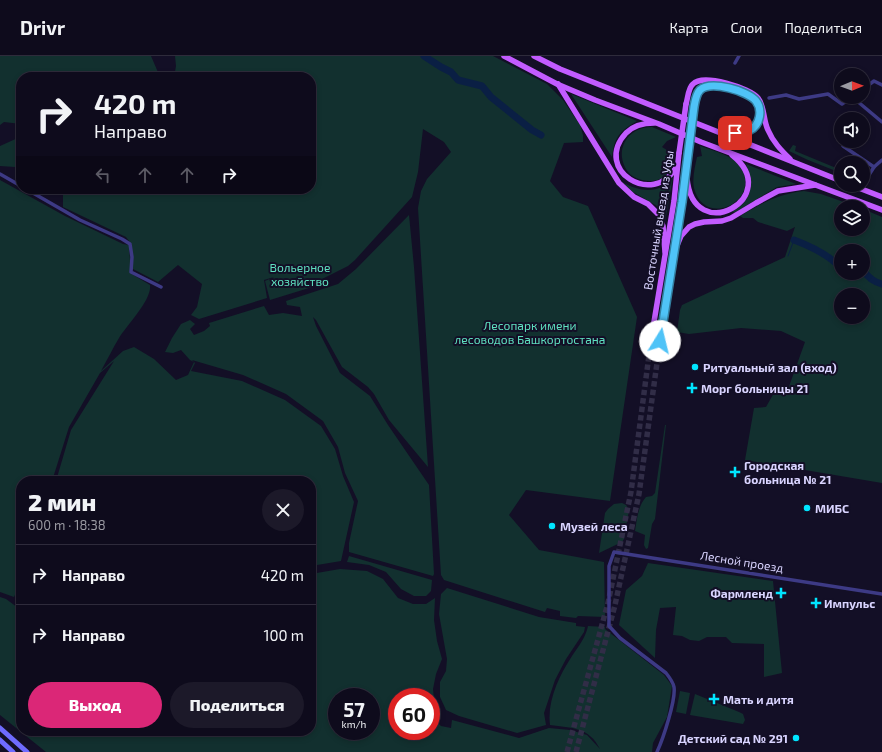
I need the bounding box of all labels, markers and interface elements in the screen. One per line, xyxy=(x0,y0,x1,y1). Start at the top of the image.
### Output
text: Drivr xyxy=(20,16,65,39)
text: Карта xyxy=(669,19,708,36)
text: Слои xyxy=(730,19,762,36)
text: Поделиться xyxy=(784,19,862,36)
north arrow xyxy=(834,68,870,104)
map controls xyxy=(834,68,870,324)
text: 420 m xyxy=(94,86,177,120)
icon: right xyxy=(28,88,80,140)
button: sound xyxy=(834,112,870,148)
pin xyxy=(718,116,752,150)
text: Направо xyxy=(94,120,167,142)
icon: arrive xyxy=(724,122,746,144)
street label: Восточный выезд из Уфы xyxy=(640,149,676,291)
button: search xyxy=(834,156,870,192)
icon: left xyxy=(92,164,114,186)
icon: ahead xyxy=(134,164,156,186)
icon: ahead xyxy=(176,164,198,186)
icon: right xyxy=(218,164,240,186)
button: layers xyxy=(834,200,870,236)
button: + xyxy=(834,244,870,280)
park label: Вольерное хозяйство xyxy=(270,260,330,288)
button: − xyxy=(834,288,870,324)
park label: Лесопарк имени лесоводов Башкортостана xyxy=(455,318,605,346)
position arrow xyxy=(639,320,681,362)
place label: Ритуальный зал (вход) xyxy=(703,360,837,374)
marker: Ритуальный зал (вход) xyxy=(690,362,700,372)
place label: Морг больницы 21 xyxy=(701,381,809,395)
marker: Морг больницы 21 xyxy=(686,382,698,394)
place label: Городская больница № 21 xyxy=(744,458,831,486)
marker: Городская больница № 21 xyxy=(729,466,741,478)
text: 2 мин xyxy=(28,487,96,516)
button: close xyxy=(262,489,304,531)
place label: МИБС xyxy=(815,501,849,515)
marker: МИБС xyxy=(802,503,812,513)
text: 600 m · 18:38 xyxy=(28,517,106,533)
place label: Музей леса xyxy=(560,519,628,533)
marker: Музей леса xyxy=(547,521,557,531)
street label: Лесной проезд xyxy=(699,548,785,574)
icon: right xyxy=(28,564,50,586)
text: Направо xyxy=(62,566,125,584)
text: 420 m xyxy=(261,566,304,584)
place label: Фармленд xyxy=(711,586,773,600)
marker: Фармленд xyxy=(776,588,786,598)
place label: Импульс xyxy=(824,596,875,610)
marker: Импульс xyxy=(811,598,821,608)
icon: right xyxy=(28,624,50,646)
text: Направо xyxy=(62,626,125,644)
text: 100 m xyxy=(263,626,304,644)
button: Выход xyxy=(28,682,162,728)
button: Поделиться xyxy=(170,682,304,728)
speed limit sign: 60 xyxy=(388,688,440,740)
place label: Мать и дитя xyxy=(723,692,794,706)
marker: Мать и дитя xyxy=(708,693,720,705)
text: 57 xyxy=(343,697,365,721)
text: km/h xyxy=(342,718,366,730)
place label: Детский сад № 291 xyxy=(678,731,788,745)
marker: Детский сад № 291 xyxy=(791,733,801,743)

